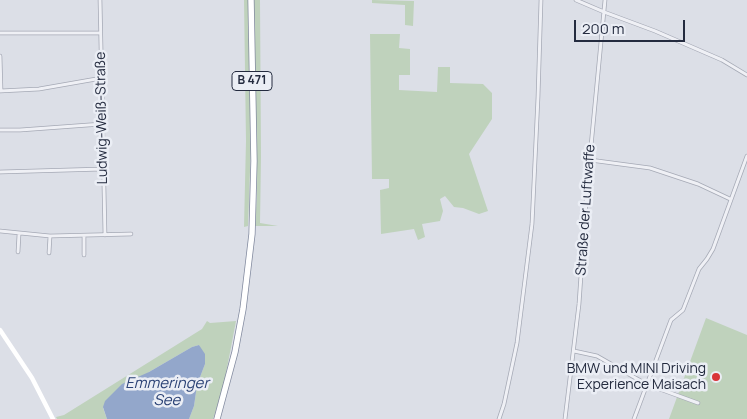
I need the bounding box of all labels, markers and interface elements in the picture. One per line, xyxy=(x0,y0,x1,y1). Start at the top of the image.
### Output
scale bar xyxy=(577,10,688,42)
text: 200 m xyxy=(582,18,625,39)
street label: Ludwig-Weiß-Straße xyxy=(92,52,112,184)
road number: B 471 xyxy=(232,72,272,90)
street label: Straße der Luftwaffe xyxy=(573,144,599,276)
place label: BMW und MINI Driving Experience Maisach xyxy=(567,361,706,394)
marker: BMW und MINI Driving Experience Maisach xyxy=(710,371,722,383)
water label: Emmeringer See xyxy=(125,375,209,410)

